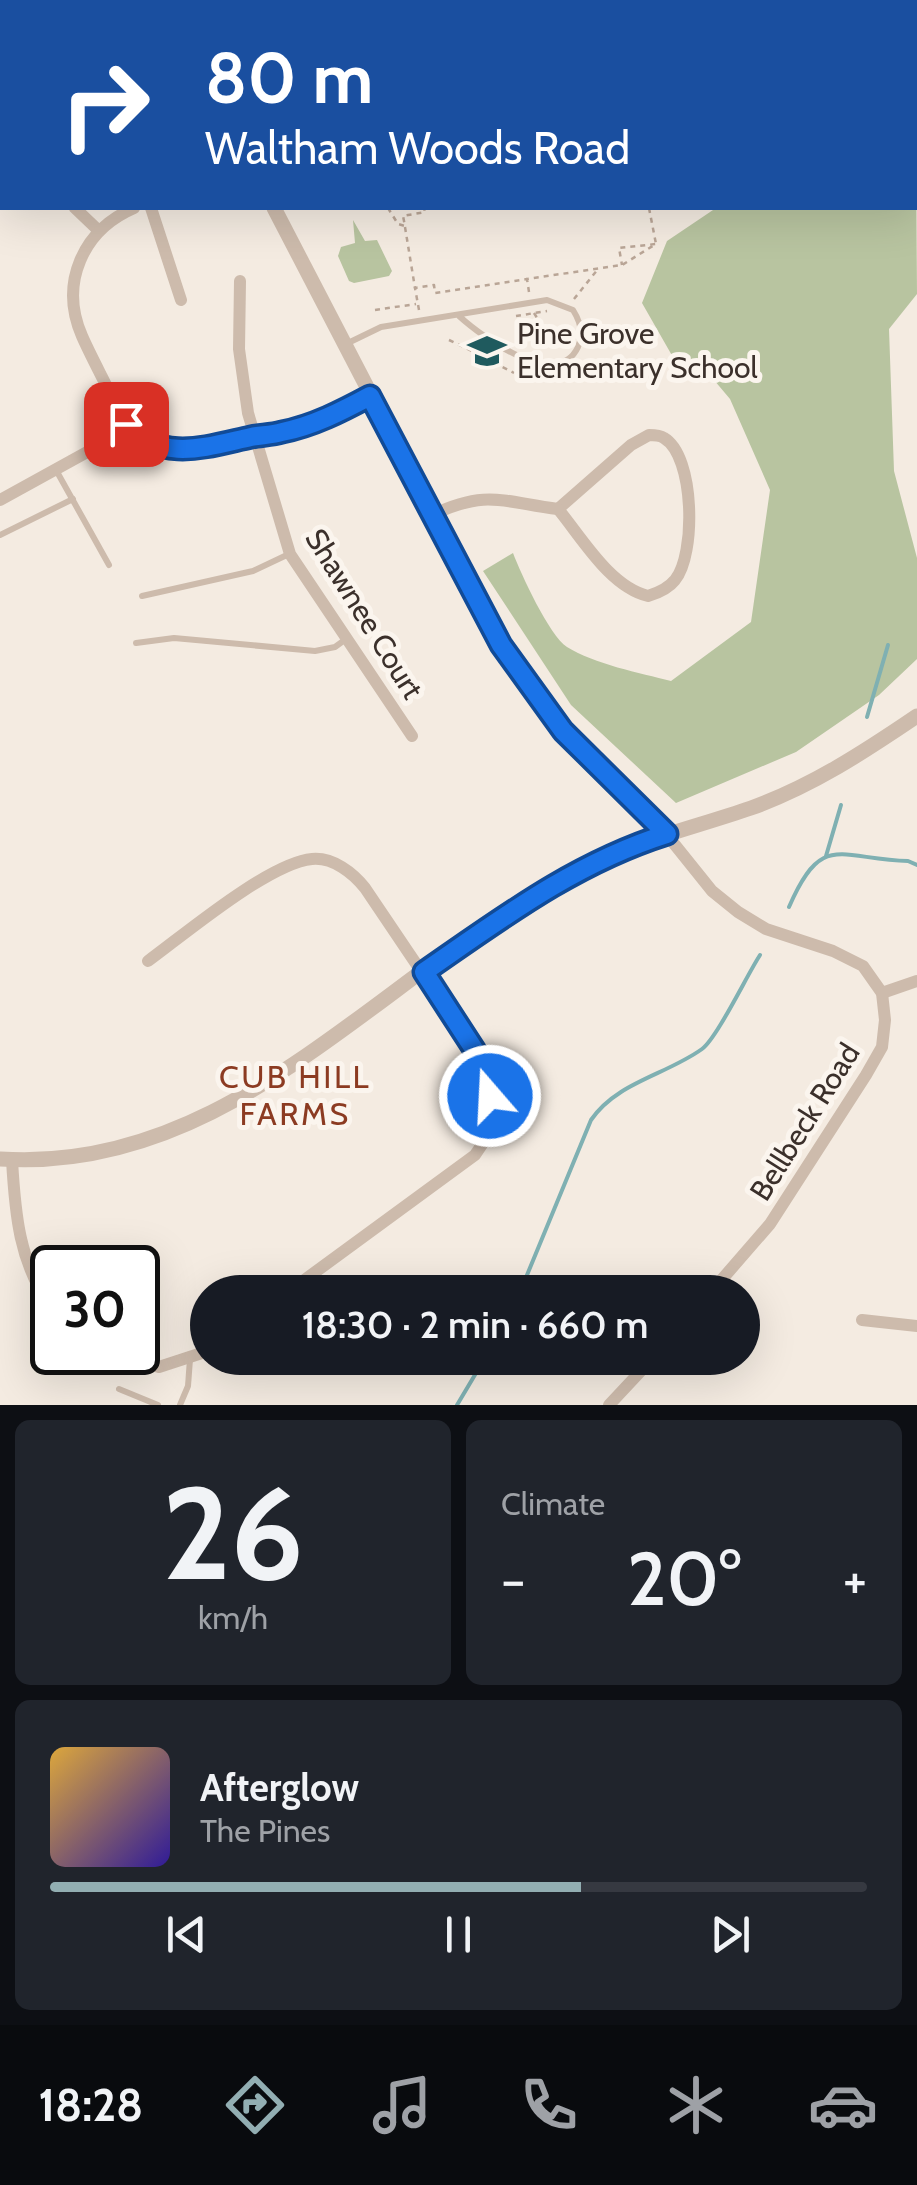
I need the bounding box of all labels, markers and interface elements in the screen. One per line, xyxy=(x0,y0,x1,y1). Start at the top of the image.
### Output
text: 80 m xyxy=(205,35,373,121)
icon: right xyxy=(40,40,170,170)
text: Waltham Woods Road xyxy=(205,121,630,175)
place label: Pine Grove Elementary School xyxy=(517,315,757,386)
school or university icon: Pine Grove Elementary School xyxy=(466,330,508,372)
pin xyxy=(84,382,169,467)
icon: arrive xyxy=(99,397,154,452)
street label: Shawnee Court xyxy=(297,522,431,706)
street label: Bellbeck Road xyxy=(742,1036,868,1207)
position arrow xyxy=(438,1044,542,1148)
district label: CUB HILL FARMS xyxy=(219,1057,371,1133)
speed limit sign: 30 xyxy=(30,1245,160,1375)
text: 18:30 · 2 min · 660 m xyxy=(302,1301,648,1348)
text: 26 xyxy=(162,1454,304,1612)
text: Climate xyxy=(501,1484,605,1523)
text: 20° xyxy=(627,1533,741,1624)
text: − xyxy=(501,1546,525,1613)
text: + xyxy=(843,1546,867,1613)
text: km/h xyxy=(198,1598,268,1637)
text: Afterglow xyxy=(200,1764,359,1811)
text: The Pines xyxy=(200,1811,330,1850)
icon: previous xyxy=(159,1907,214,1962)
icon: pause xyxy=(431,1907,486,1962)
icon: next xyxy=(703,1907,758,1962)
icon: directions xyxy=(220,2070,290,2140)
icon: music xyxy=(367,2070,437,2140)
icon: phone xyxy=(514,2070,584,2140)
icon: climate xyxy=(661,2070,731,2140)
icon: car xyxy=(808,2070,878,2140)
text: 18:28 xyxy=(39,2078,143,2132)

